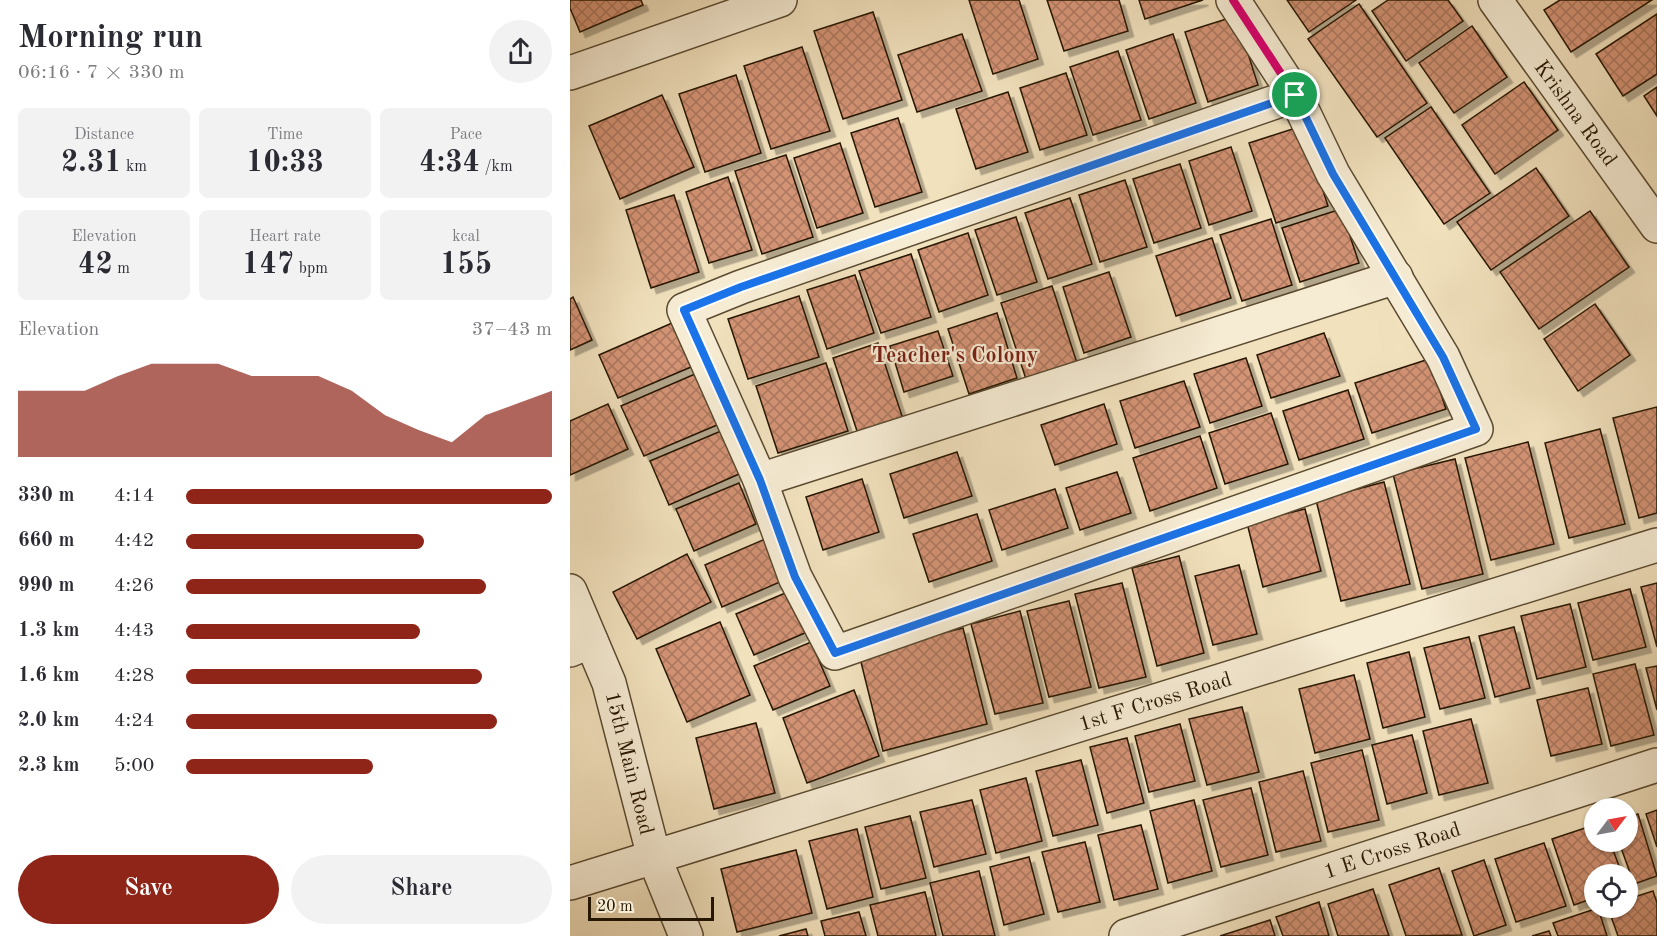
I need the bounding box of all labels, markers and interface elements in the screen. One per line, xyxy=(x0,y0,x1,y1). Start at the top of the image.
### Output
button: share xyxy=(489,20,552,83)
text: Morning run xyxy=(18,22,203,55)
street label: Krishna Road xyxy=(1530,57,1620,171)
text: 06:16 · 7 × 330 m xyxy=(18,63,185,83)
pin xyxy=(1269,69,1320,120)
icon: arrive xyxy=(1278,78,1311,111)
text: Distance xyxy=(74,127,134,143)
text: Time xyxy=(267,127,303,143)
text: Pace xyxy=(450,127,482,143)
text: 2.31 xyxy=(61,148,122,178)
text: 10:33 xyxy=(246,148,324,178)
text: 4:34 xyxy=(419,148,480,178)
text: km xyxy=(122,159,147,175)
text: /km xyxy=(480,159,513,175)
text: Elevation xyxy=(71,229,137,245)
text: Heart rate xyxy=(249,229,321,245)
text: kcal xyxy=(452,229,480,245)
text: 42 xyxy=(78,250,113,280)
text: 147 xyxy=(242,250,294,280)
text: 155 xyxy=(440,250,492,280)
text: m xyxy=(113,261,130,277)
text: bpm xyxy=(294,261,328,277)
text: Elevation xyxy=(18,320,99,340)
text: 37–43 m xyxy=(472,320,552,340)
district label: Teacher's Colony xyxy=(872,345,1038,367)
text: 330 m xyxy=(18,486,74,506)
text: 4:14 xyxy=(114,486,154,506)
text: 660 m xyxy=(18,531,74,551)
text: 4:42 xyxy=(114,531,154,551)
text: 990 m xyxy=(18,576,74,596)
text: 4:26 xyxy=(114,576,154,596)
text: 1.3 km xyxy=(18,621,80,641)
text: 4:43 xyxy=(114,621,154,641)
text: 1.6 km xyxy=(18,666,80,686)
text: 4:28 xyxy=(114,666,154,686)
street label: 1st F Cross Road xyxy=(1077,669,1234,736)
street label: 15th Main Road xyxy=(601,690,656,837)
text: 2.0 km xyxy=(18,711,80,731)
text: 4:24 xyxy=(114,711,154,731)
text: 2.3 km xyxy=(18,756,80,776)
text: 5:00 xyxy=(114,756,154,776)
north arrow xyxy=(1584,798,1638,852)
map controls xyxy=(1584,798,1638,918)
street label: 1 E Cross Road xyxy=(1321,819,1463,883)
button: Save xyxy=(18,855,279,924)
button: Share xyxy=(291,855,552,924)
button: locate xyxy=(1584,864,1638,918)
scale bar xyxy=(588,894,714,922)
text: 20 m xyxy=(597,899,633,915)

